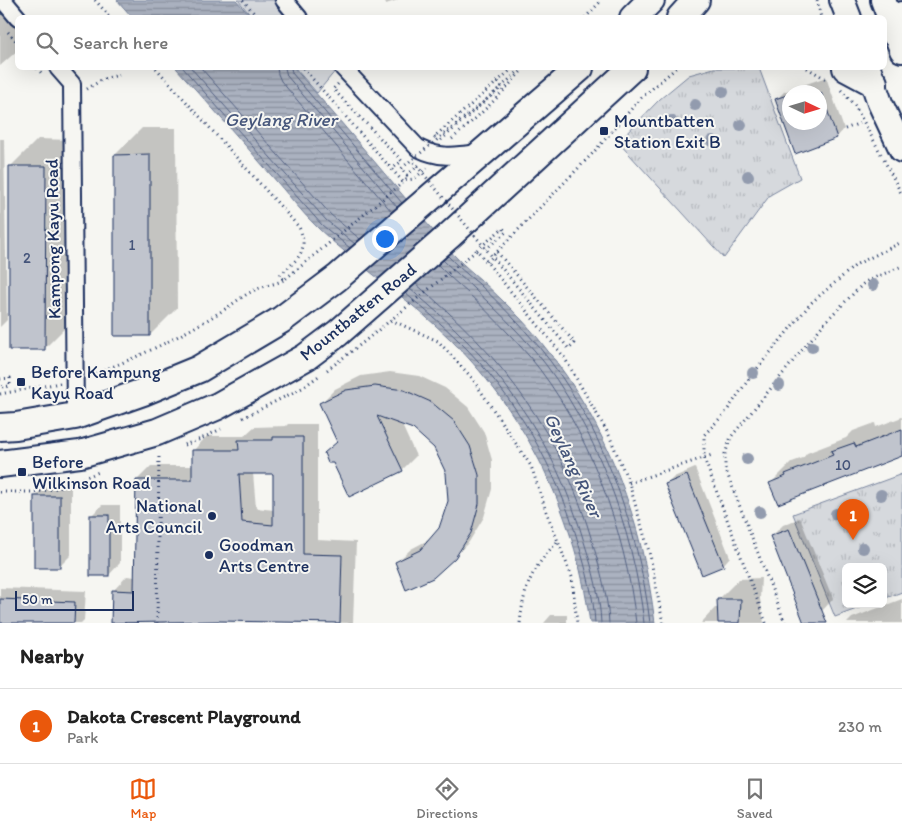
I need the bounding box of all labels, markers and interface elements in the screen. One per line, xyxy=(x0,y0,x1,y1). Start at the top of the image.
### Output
search box xyxy=(15,15,887,70)
icon: search xyxy=(33,29,61,57)
text: Search here xyxy=(73,31,168,54)
north arrow xyxy=(782,85,827,130)
water label: Geylang River xyxy=(225,108,340,131)
place label: Mountbatten Station Exit B xyxy=(614,110,721,153)
marker: Mountbatten Station Exit B xyxy=(598,125,610,137)
street label: Kampong Kayu Road xyxy=(41,158,65,319)
your location xyxy=(372,226,398,252)
house number: 1 xyxy=(129,236,136,254)
house number: 2 xyxy=(23,249,31,267)
street label: Mountbatten Road xyxy=(295,258,421,366)
place label: Before Kampung Kayu Road xyxy=(31,361,162,404)
marker: Before Kampung Kayu Road xyxy=(15,376,27,388)
water label: Geylang River xyxy=(539,409,609,523)
place label: Before Wilkinson Road xyxy=(32,451,151,494)
house number: 10 xyxy=(835,456,851,474)
marker: Before Wilkinson Road xyxy=(16,466,28,478)
place label: National Arts Council xyxy=(106,495,202,538)
pin: 1 xyxy=(837,499,869,540)
marker: National Arts Council xyxy=(206,510,218,522)
place label: Goodman Arts Centre xyxy=(219,534,309,577)
marker: Goodman Arts Centre xyxy=(203,549,215,561)
map controls xyxy=(842,563,887,608)
button: layers xyxy=(842,563,887,608)
scale bar xyxy=(15,588,134,611)
text: 50 m xyxy=(22,591,53,608)
text: Nearby xyxy=(20,643,84,668)
text: Dakota Crescent Playground xyxy=(67,705,301,728)
text: 1 xyxy=(32,717,40,736)
text: 230 m xyxy=(838,717,882,736)
text: Park xyxy=(67,728,98,747)
tab: Map xyxy=(129,775,157,822)
tab: Directions xyxy=(416,775,478,822)
tab: Saved xyxy=(737,775,773,822)

